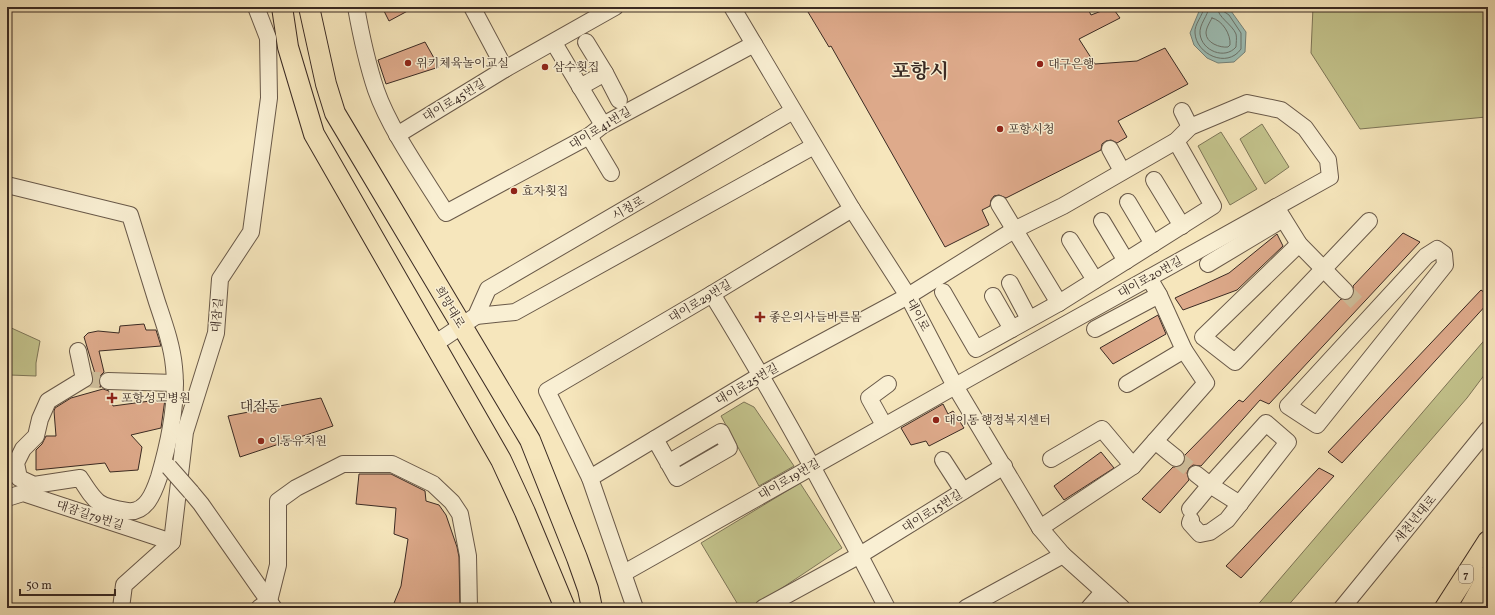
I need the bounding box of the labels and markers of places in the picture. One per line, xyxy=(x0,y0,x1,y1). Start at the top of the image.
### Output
place label: 위키체육놀이교실 xyxy=(416,56,509,72)
place label: 대구은행 xyxy=(1048,57,1094,73)
marker: 위키체육놀이교실 xyxy=(403,58,413,68)
marker: 대구은행 xyxy=(1035,59,1045,69)
place label: 삼수횟집 xyxy=(553,60,599,76)
marker: 삼수횟집 xyxy=(540,62,550,72)
place label: 포항시청 xyxy=(1008,122,1054,138)
marker: 포항시청 xyxy=(995,124,1005,134)
place label: 효자횟집 xyxy=(522,184,568,200)
marker: 효자횟집 xyxy=(509,186,519,196)
place label: 좋은의사들바른몸 xyxy=(769,310,862,326)
marker: 좋은의사들바른몸 xyxy=(754,311,766,323)
place label: 포항성모병원 xyxy=(121,391,191,407)
marker: 포항성모병원 xyxy=(106,392,118,404)
place label: 대이동 행정복지센터 xyxy=(944,413,1051,429)
marker: 대이동 행정복지센터 xyxy=(931,415,941,425)
place label: 이동유치원 xyxy=(269,434,327,450)
marker: 이동유치원 xyxy=(256,436,266,446)

